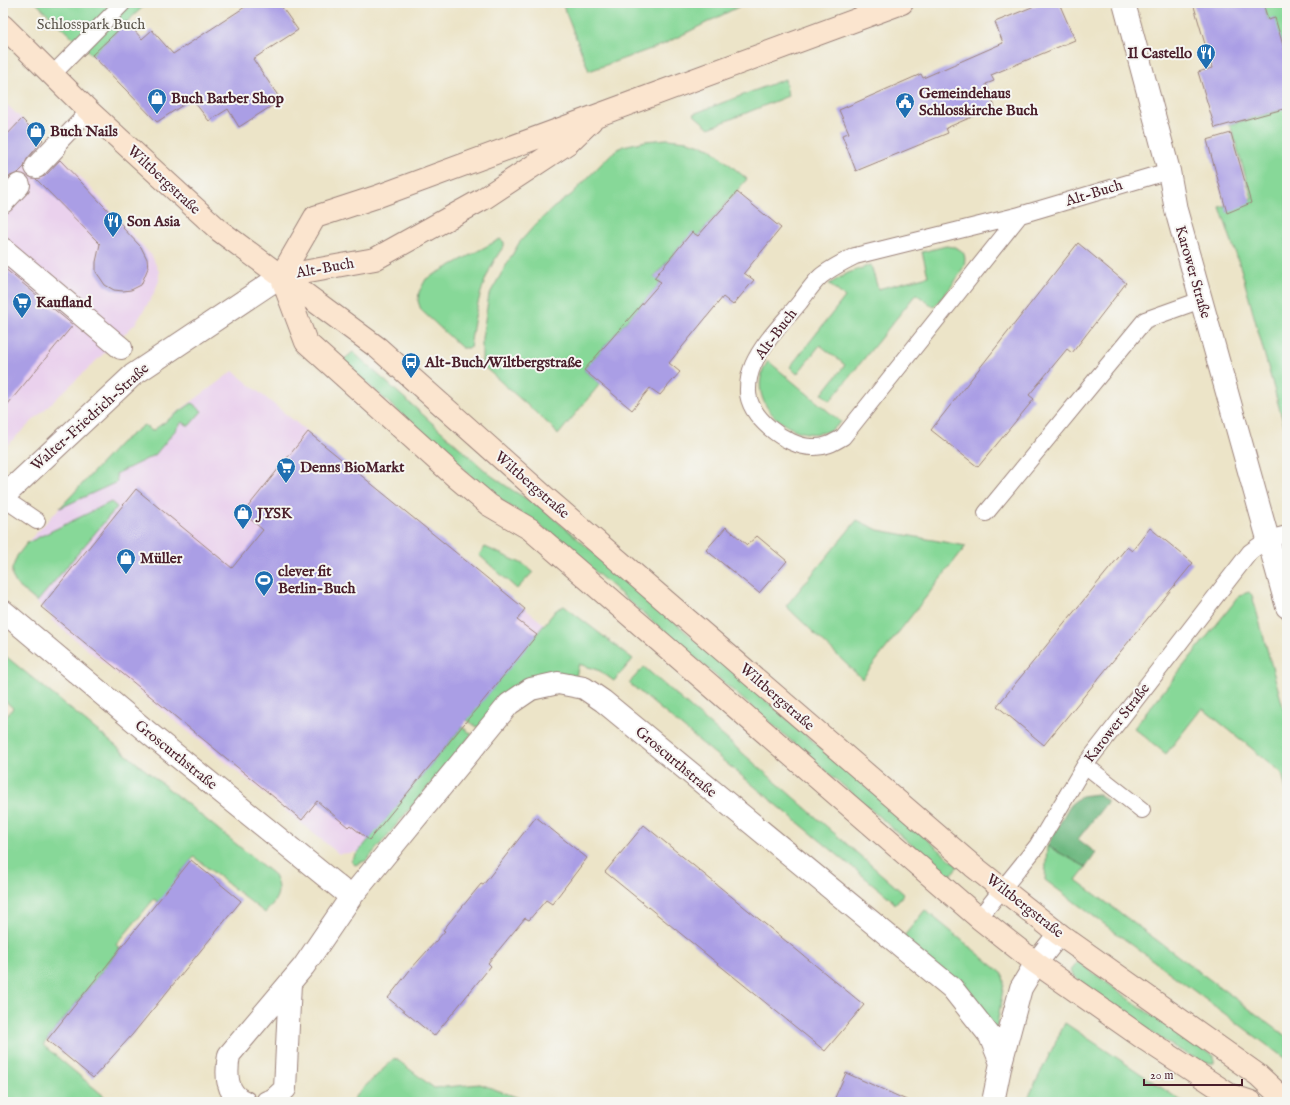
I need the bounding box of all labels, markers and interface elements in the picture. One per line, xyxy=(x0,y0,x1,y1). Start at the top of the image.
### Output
park label: Schlosspark Buch xyxy=(37,15,145,34)
restaurant icon: Il Castello xyxy=(1195,42,1217,70)
place label: Il Castello xyxy=(1127,44,1192,63)
place label: Gemeindehaus Schlosskirche Buch xyxy=(919,84,1039,120)
shop icon: Buch Barber Shop xyxy=(146,87,168,115)
place label: Buch Barber Shop xyxy=(171,89,284,108)
public building icon: Gemeindehaus Schlosskirche Buch xyxy=(894,91,916,119)
shop icon: Buch Nails xyxy=(25,120,47,148)
place label: Buch Nails xyxy=(50,122,119,141)
street label: Wiltbergstraße xyxy=(123,141,205,219)
street label: Alt-Buch xyxy=(1062,175,1125,211)
restaurant icon: Son Asia xyxy=(102,210,124,238)
place label: Son Asia xyxy=(127,212,180,231)
street label: Karower Straße xyxy=(1171,223,1215,321)
street label: Alt-Buch xyxy=(294,254,355,283)
supermarket icon: Kaufland xyxy=(11,291,33,319)
place label: Kaufland xyxy=(36,293,93,312)
street label: Alt-Buch xyxy=(750,305,801,364)
bus stop icon: Alt-Buch/Wiltbergstraße xyxy=(400,351,422,379)
place label: Alt-Buch/Wiltbergstraße xyxy=(424,353,582,372)
street label: Walter-Friedrich-Straße xyxy=(27,359,153,475)
street label: Wiltbergstraße xyxy=(491,447,573,523)
supermarket icon: Denns BioMarkt xyxy=(275,456,297,484)
place label: Denns BioMarkt xyxy=(300,458,405,477)
shop icon: JYSK xyxy=(232,502,254,530)
place label: JYSK xyxy=(255,504,293,523)
shop icon: Müller xyxy=(115,547,137,575)
place label: Müller xyxy=(140,549,183,568)
place label: clever fit Berlin-Buch xyxy=(278,562,357,598)
sports icon: clever fit Berlin-Buch xyxy=(253,569,275,597)
street label: Wiltbergstraße xyxy=(736,659,818,735)
street label: Karower Straße xyxy=(1080,679,1154,767)
street label: Groscurthstraße xyxy=(131,716,221,794)
street label: Groscurthstraße xyxy=(631,722,721,802)
street label: Wiltbergstraße xyxy=(982,870,1068,942)
scale bar xyxy=(1144,1061,1242,1087)
text: 20 m xyxy=(1150,1068,1173,1083)

